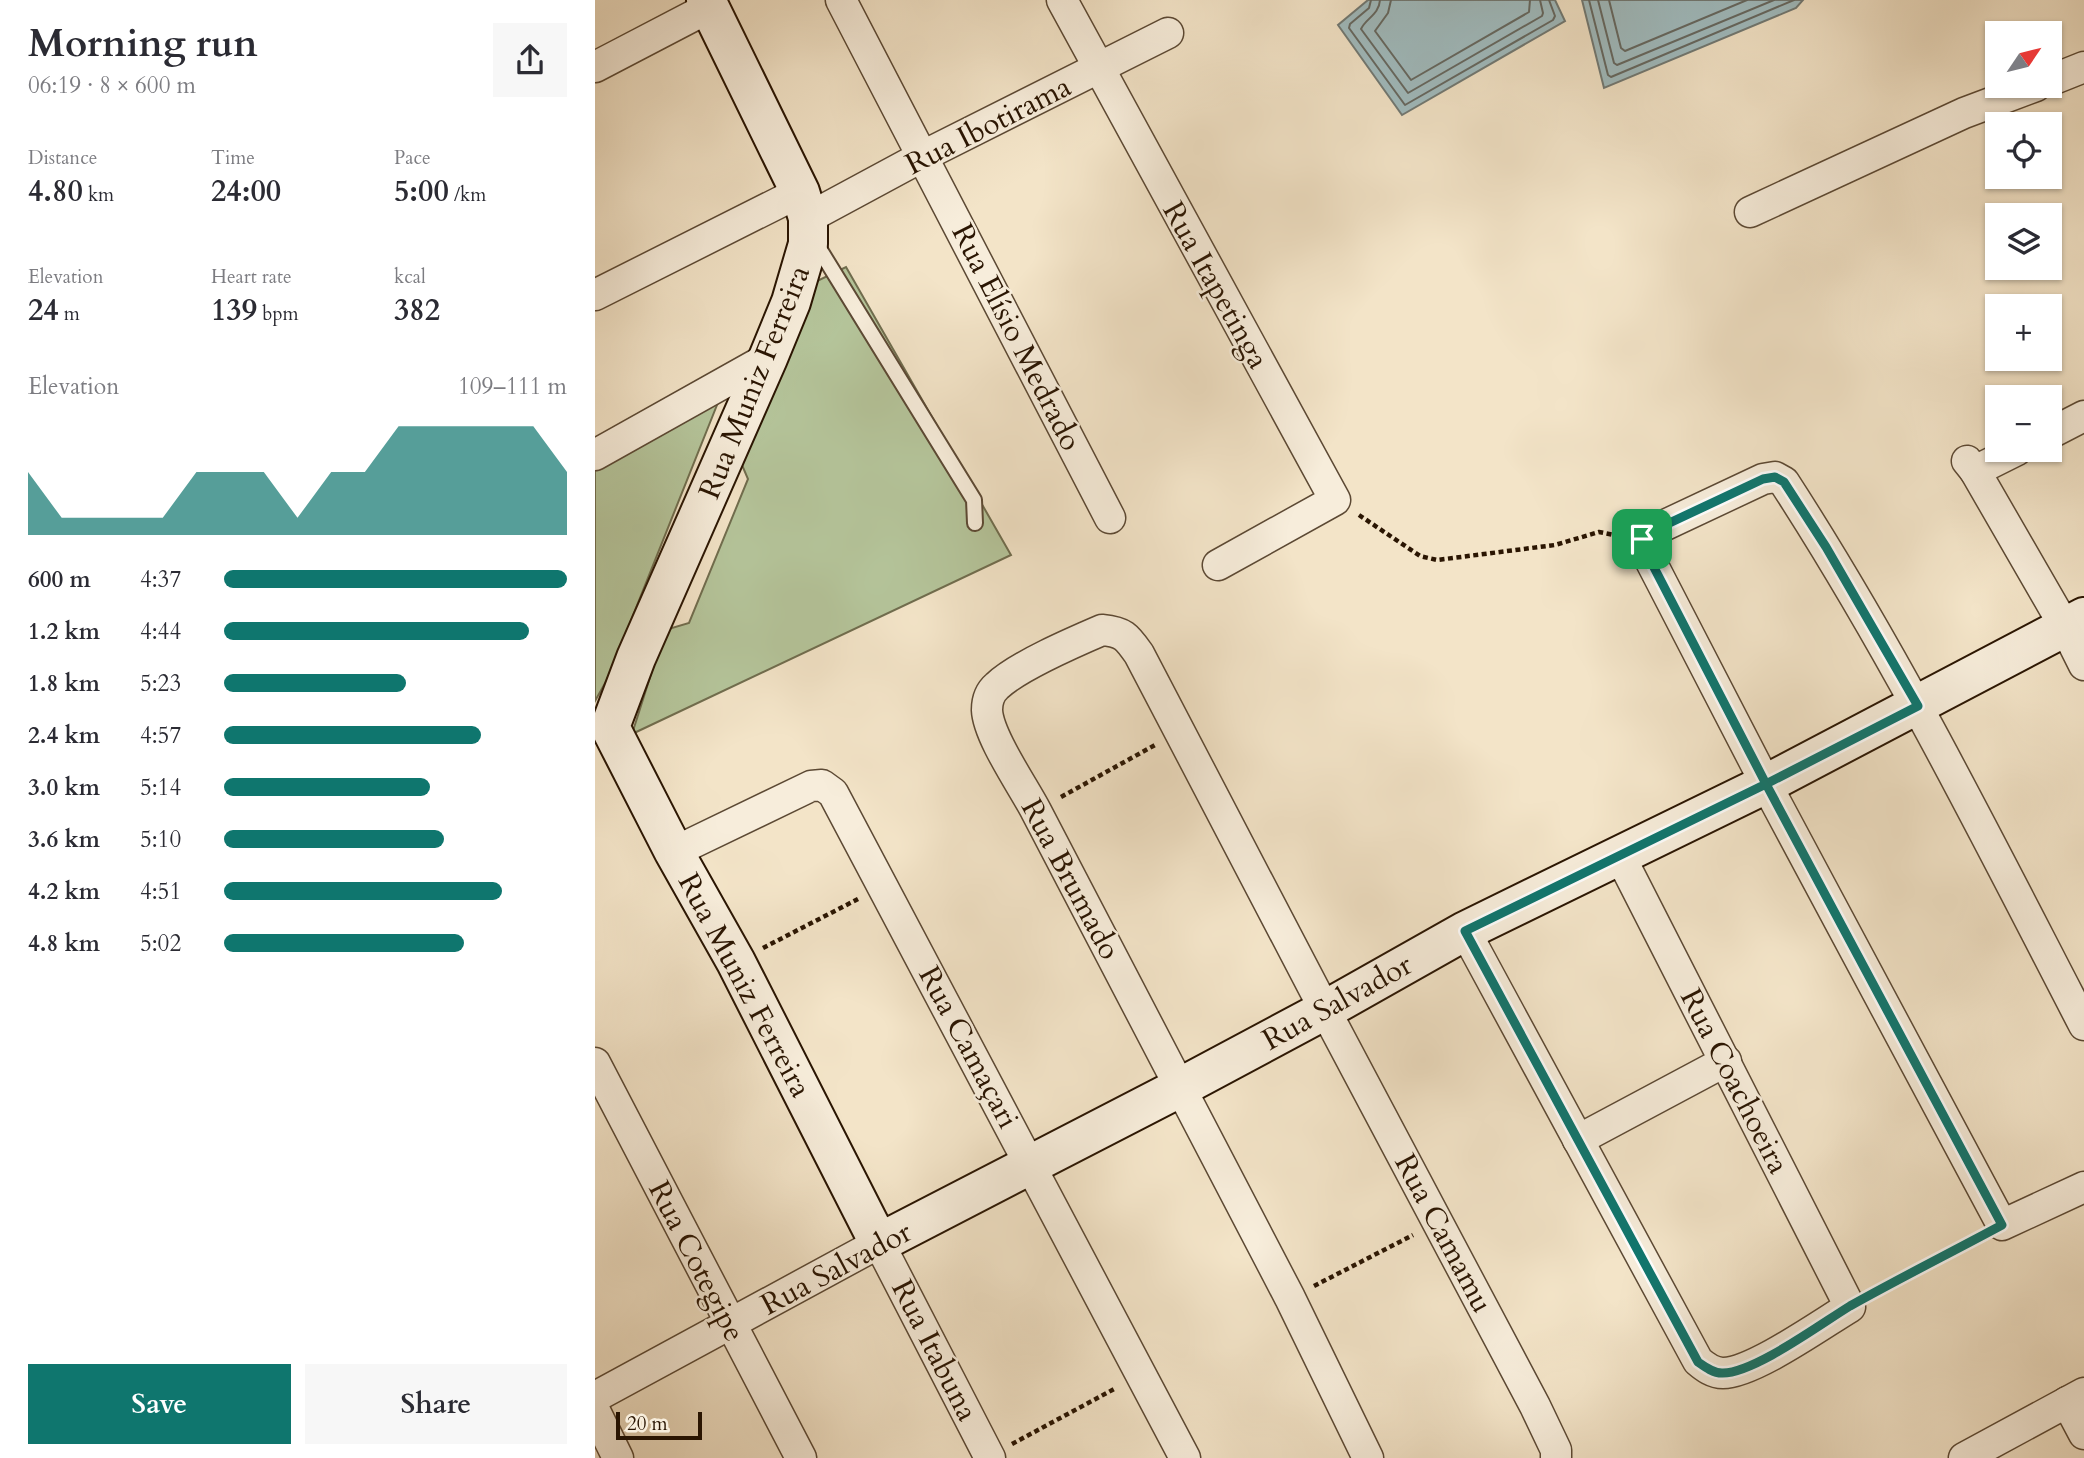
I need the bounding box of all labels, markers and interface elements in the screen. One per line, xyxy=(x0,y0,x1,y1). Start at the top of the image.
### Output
text: Morning run xyxy=(28,18,258,70)
north arrow xyxy=(1985,21,2061,98)
map controls xyxy=(1985,21,2062,462)
button: share xyxy=(493,23,567,97)
street label: Rua Ibotirama xyxy=(898,66,1078,185)
text: 06:19 · 8 × 600 m xyxy=(28,70,196,101)
button: locate xyxy=(1985,112,2062,189)
text: Distance xyxy=(28,145,97,171)
text: Time xyxy=(211,145,255,171)
text: Pace xyxy=(394,145,431,171)
text: 4.80 xyxy=(28,171,83,212)
text: 24:00 xyxy=(211,171,281,212)
text: 5:00 xyxy=(394,171,449,212)
text: km xyxy=(83,182,114,208)
text: /km xyxy=(449,182,486,208)
street label: Rua Itapetinga xyxy=(1153,194,1278,376)
button: layers xyxy=(1985,203,2062,280)
street label: Rua Elísio Medrado xyxy=(942,217,1091,458)
street label: Rua Muniz Ferreira xyxy=(689,259,820,505)
text: Elevation xyxy=(28,264,103,290)
text: Heart rate xyxy=(211,264,292,290)
text: kcal xyxy=(394,264,426,290)
text: 24 xyxy=(28,290,59,331)
text: 139 xyxy=(211,290,257,331)
text: 382 xyxy=(394,290,440,331)
button: + xyxy=(1985,294,2062,371)
text: m xyxy=(59,301,80,327)
text: bpm xyxy=(257,301,299,327)
text: Elevation xyxy=(28,371,119,402)
text: 109–111 m xyxy=(458,371,567,402)
button: − xyxy=(1985,385,2062,462)
pin xyxy=(1612,509,1672,569)
icon: arrive xyxy=(1623,520,1661,558)
text: 600 m xyxy=(28,564,91,595)
text: 4:37 xyxy=(140,564,181,595)
text: 1.2 km xyxy=(28,616,100,647)
text: 4:44 xyxy=(140,616,181,647)
text: 1.8 km xyxy=(28,668,100,699)
text: 5:23 xyxy=(140,668,181,699)
text: 2.4 km xyxy=(28,720,100,751)
text: 4:57 xyxy=(140,720,181,751)
text: 3.0 km xyxy=(28,772,100,803)
text: 5:14 xyxy=(140,772,181,803)
street label: Rua Brumado xyxy=(1011,792,1130,967)
text: 3.6 km xyxy=(28,824,100,855)
text: 5:10 xyxy=(140,824,181,855)
street label: Rua Muniz Ferreira xyxy=(668,866,821,1105)
text: 4.2 km xyxy=(28,876,100,907)
text: 4:51 xyxy=(140,876,181,907)
text: 4.8 km xyxy=(28,928,100,959)
text: 5:02 xyxy=(140,928,181,959)
street label: Rua Salvador xyxy=(1255,944,1419,1060)
street label: Rua Camaçari xyxy=(909,959,1029,1136)
street label: Rua Coachoeira xyxy=(1670,982,1799,1181)
street label: Rua Camamu xyxy=(1385,1147,1503,1320)
street label: Rua Cotegipe xyxy=(638,1174,755,1349)
street label: Rua Salvador xyxy=(754,1212,919,1325)
street label: Rua Itabuna xyxy=(881,1273,988,1428)
button: Save xyxy=(28,1364,291,1444)
button: Share xyxy=(305,1364,567,1444)
scale bar xyxy=(616,1409,702,1441)
text: 20 m xyxy=(627,1411,668,1437)

